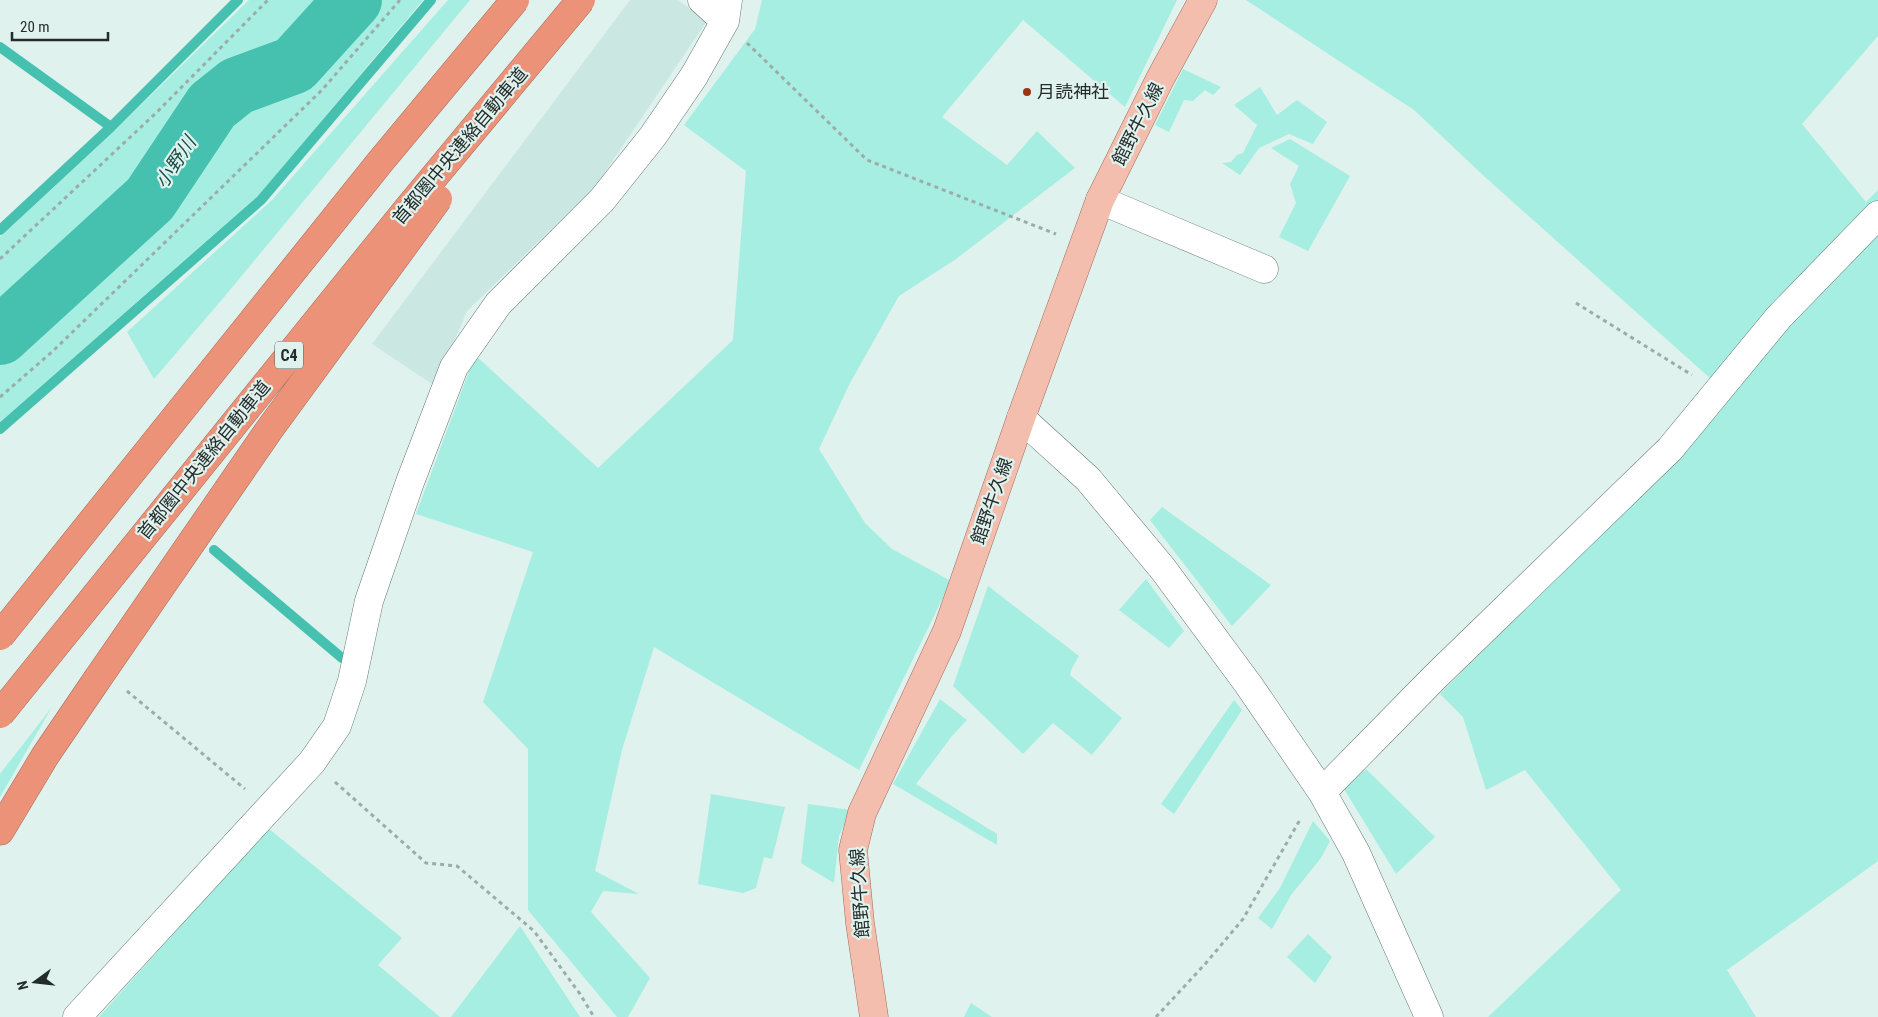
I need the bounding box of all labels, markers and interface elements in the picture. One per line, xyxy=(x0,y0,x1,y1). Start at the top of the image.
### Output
scale bar xyxy=(12,10,109,42)
text: 20 m xyxy=(20,18,50,36)
street label: 首都圏中央連絡自動車道 xyxy=(388,63,531,228)
street label: 館野牛久線 xyxy=(1108,79,1167,169)
place label: 月読神社 xyxy=(1037,81,1109,102)
marker: 月読神社 xyxy=(1021,86,1033,98)
water label: 小野川 xyxy=(150,131,202,192)
road number: C4 xyxy=(275,342,303,368)
street label: 首都圏中央連絡自動車道 xyxy=(133,376,274,543)
street label: 館野牛久線 xyxy=(967,455,1016,547)
street label: 館野牛久線 xyxy=(846,847,873,939)
north arrow xyxy=(10,957,60,1007)
text: N xyxy=(14,979,31,992)

